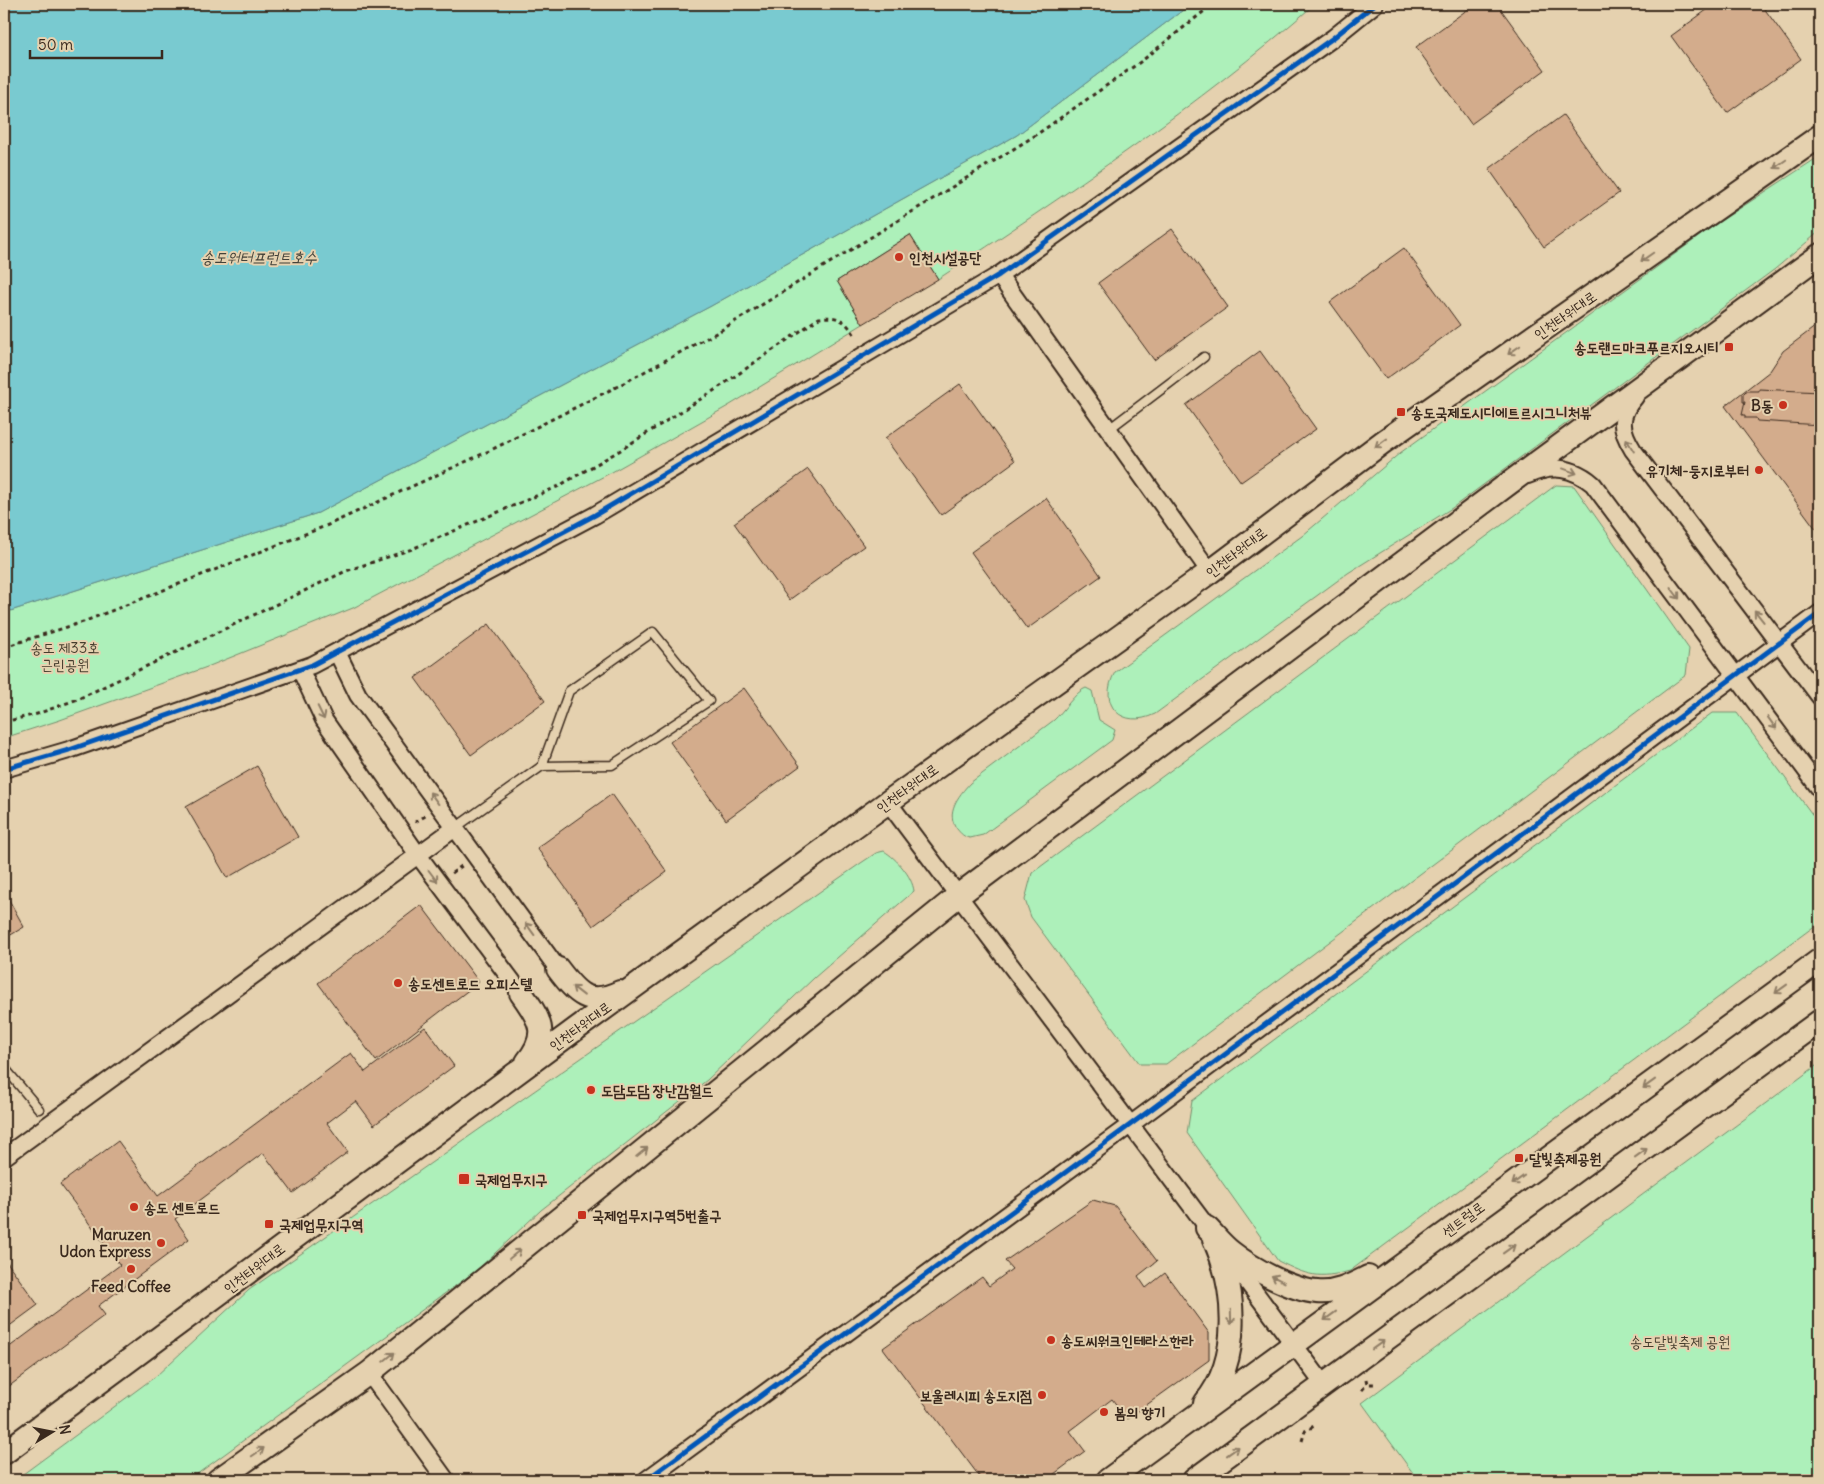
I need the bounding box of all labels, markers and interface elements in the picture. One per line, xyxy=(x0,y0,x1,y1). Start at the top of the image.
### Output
scale bar xyxy=(30,28,162,60)
text: 50 m xyxy=(38,35,73,54)
one-way arrow xyxy=(1773,159,1787,169)
water label: 송도워터프런트호수 xyxy=(201,247,317,267)
place label: 인천시설공단 xyxy=(909,248,981,267)
marker: 인천시설공단 xyxy=(893,251,905,263)
one-way arrow xyxy=(1640,252,1654,262)
street label: 인천타워대로 xyxy=(1530,286,1600,344)
place label: 송도랜드마크푸르지오시티 xyxy=(1574,338,1719,357)
marker: 송도랜드마크푸르지오시티 xyxy=(1723,341,1735,353)
one-way arrow xyxy=(1507,345,1521,355)
place label: B동 xyxy=(1751,396,1773,415)
marker: B동 xyxy=(1777,399,1789,411)
place label: 송도국제도시디에트르시그니처뷰 xyxy=(1411,403,1592,422)
marker: 송도국제도시디에트르시그니처뷰 xyxy=(1395,406,1407,418)
one-way arrow xyxy=(1375,438,1388,449)
one-way arrow xyxy=(1624,438,1634,452)
place label: 유기체-둥지로부터 xyxy=(1646,461,1749,480)
marker: 유기체-둥지로부터 xyxy=(1753,464,1765,476)
one-way arrow xyxy=(1562,467,1577,476)
street label: 인천타워대로 xyxy=(1201,523,1271,581)
one-way arrow xyxy=(1670,586,1680,600)
one-way arrow xyxy=(1754,610,1765,623)
park label: 송도 제33호 근린공원 xyxy=(31,638,99,674)
one-way arrow xyxy=(316,706,326,721)
one-way arrow xyxy=(1767,716,1777,730)
street label: 인천타워대로 xyxy=(872,759,942,817)
one-way arrow xyxy=(428,792,439,805)
one-way arrow xyxy=(428,869,439,882)
one-way arrow xyxy=(524,923,535,936)
place label: 송도센트로드 오피스텔 xyxy=(408,974,532,993)
marker: 송도센트로드 오피스텔 xyxy=(392,977,404,989)
one-way arrow xyxy=(1774,984,1788,994)
one-way arrow xyxy=(571,986,584,997)
street label: 인천타워대로 xyxy=(545,997,615,1055)
one-way arrow xyxy=(1642,1079,1656,1089)
place label: 도담도담 장난감월드 xyxy=(601,1081,713,1100)
marker: 도담도담 장난감월드 xyxy=(585,1084,597,1096)
one-way arrow xyxy=(635,1147,648,1158)
one-way arrow xyxy=(1633,1148,1647,1158)
place label: 달빛축제공원 xyxy=(1529,1149,1601,1168)
marker: 달빛축제공원 xyxy=(1513,1152,1525,1164)
place label: 국제업무지구 xyxy=(475,1170,547,1189)
marker: 국제업무지구 xyxy=(457,1172,471,1186)
one-way arrow xyxy=(1511,1175,1525,1185)
street label: 센트럴로 xyxy=(1438,1197,1488,1241)
place label: 송도 센트로드 xyxy=(144,1198,220,1217)
marker: 송도 센트로드 xyxy=(128,1201,140,1213)
place label: 국제업무지구역5번출구 xyxy=(592,1206,721,1225)
marker: 국제업무지구역5번출구 xyxy=(576,1209,588,1221)
place label: 국제업무지구역 xyxy=(279,1215,364,1234)
marker: 국제업무지구역 xyxy=(263,1218,275,1230)
place label: Maruzen Udon Express xyxy=(59,1225,151,1262)
marker: Maruzen Udon Express xyxy=(155,1237,167,1249)
street label: 인천타워대로 xyxy=(219,1239,289,1297)
one-way arrow xyxy=(1502,1244,1516,1254)
one-way arrow xyxy=(509,1249,522,1260)
marker: Feed Coffee xyxy=(125,1263,137,1275)
one-way arrow xyxy=(1271,1274,1286,1283)
place label: Feed Coffee xyxy=(91,1277,171,1296)
one-way arrow xyxy=(1226,1308,1235,1324)
one-way arrow xyxy=(1324,1311,1337,1322)
place label: 송도씨워크인테라스한라 xyxy=(1061,1331,1194,1350)
park label: 송도달빛축제 공원 xyxy=(1630,1332,1730,1351)
marker: 송도씨워크인테라스한라 xyxy=(1045,1334,1057,1346)
one-way arrow xyxy=(1371,1340,1385,1350)
one-way arrow xyxy=(382,1351,395,1362)
place label: 보울레시피 송도지점 xyxy=(920,1386,1032,1405)
marker: 보울레시피 송도지점 xyxy=(1036,1389,1048,1401)
place label: 봄의 향기 xyxy=(1114,1403,1166,1422)
north arrow xyxy=(28,1406,78,1456)
marker: 봄의 향기 xyxy=(1098,1406,1110,1418)
text: N xyxy=(55,1423,75,1436)
one-way arrow xyxy=(1226,1446,1239,1457)
one-way arrow xyxy=(250,1447,264,1457)

